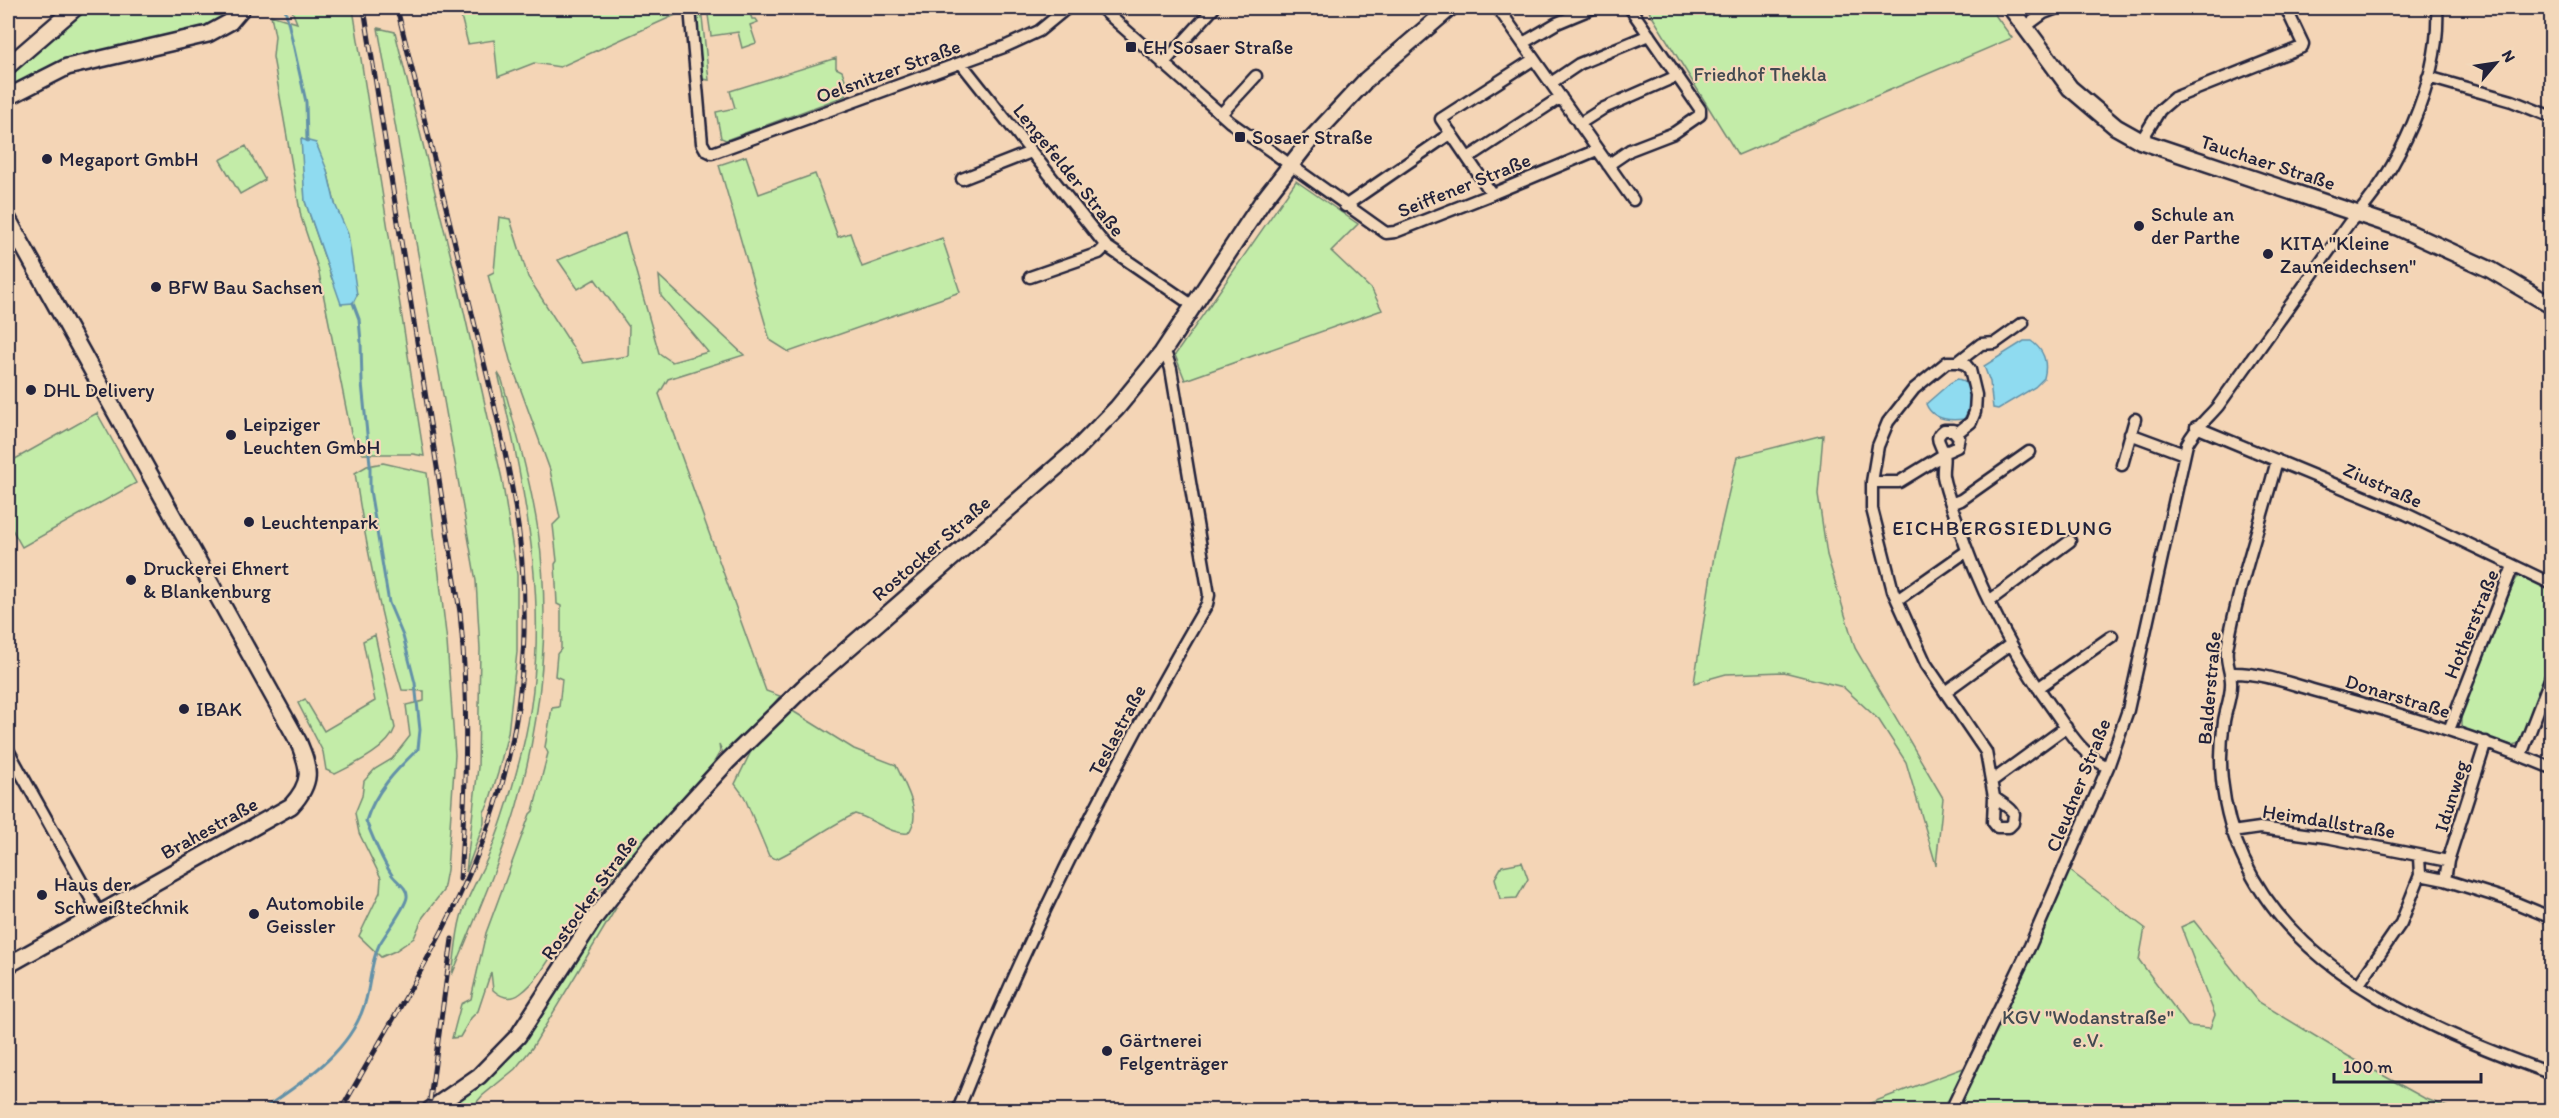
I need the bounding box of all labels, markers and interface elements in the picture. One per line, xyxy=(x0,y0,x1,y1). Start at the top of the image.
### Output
north arrow xyxy=(2466,33,2526,93)
street label: Oelsnitzer Straße xyxy=(812,34,964,108)
place label: EH Sosaer Straße xyxy=(1143,35,1293,59)
marker: EH Sosaer Straße xyxy=(1124,40,1138,54)
text: N xyxy=(2498,47,2520,65)
park label: Friedhof Thekla xyxy=(1693,62,1827,86)
street label: Lengefelder Straße xyxy=(1008,99,1130,241)
place label: Sosaer Straße xyxy=(1252,125,1373,149)
street label: Tauchaer Straße xyxy=(2197,129,2339,195)
marker: Sosaer Straße xyxy=(1233,130,1247,144)
place label: Megaport GmbH xyxy=(59,147,199,171)
street label: Seiffener Straße xyxy=(1394,147,1534,223)
marker: Megaport GmbH xyxy=(40,152,54,166)
place label: Schule an der Parthe xyxy=(2151,202,2240,249)
marker: Schule an der Parthe xyxy=(2132,219,2146,233)
place label: KITA "Kleine Zauneidechsen" xyxy=(2280,231,2416,278)
marker: KITA "Kleine Zauneidechsen" xyxy=(2261,247,2275,261)
place label: BFW Bau Sachsen xyxy=(168,275,323,299)
marker: BFW Bau Sachsen xyxy=(149,280,163,294)
place label: DHL Delivery xyxy=(43,378,155,402)
marker: DHL Delivery xyxy=(24,383,38,397)
place label: Leipziger Leuchten GmbH xyxy=(243,412,380,459)
marker: Leipziger Leuchten GmbH xyxy=(224,428,238,442)
street label: Ziustraße xyxy=(2340,457,2426,513)
street label: Rostocker Straße xyxy=(867,490,995,606)
place label: Leuchtenpark xyxy=(261,510,379,534)
marker: Leuchtenpark xyxy=(242,515,256,529)
district label: EICHBERGSIEDLUNG xyxy=(1892,515,2114,540)
place label: Druckerei Ehnert & Blankenburg xyxy=(143,556,289,603)
street label: Hotherstraße xyxy=(2438,566,2504,682)
marker: Druckerei Ehnert & Blankenburg xyxy=(124,573,138,587)
street label: Balderstraße xyxy=(2192,630,2226,746)
street label: Donarstraße xyxy=(2343,669,2453,723)
street label: Teslastraße xyxy=(1083,680,1151,780)
place label: IBAK xyxy=(196,697,242,721)
marker: IBAK xyxy=(177,702,191,716)
street label: Cleudner Straße xyxy=(2040,715,2116,855)
street label: Idunweg xyxy=(2429,757,2473,835)
street label: Brahestraße xyxy=(156,792,262,864)
street label: Heimdallstraße xyxy=(2261,799,2397,843)
street label: Rostocker Straße xyxy=(535,830,643,964)
place label: Haus der Schweißtechnik xyxy=(54,872,189,919)
marker: Haus der Schweißtechnik xyxy=(35,888,49,902)
place label: Automobile Geissler xyxy=(266,891,364,938)
marker: Automobile Geissler xyxy=(247,907,261,921)
park label: KGV "Wodanstraße" e.V. xyxy=(2002,1005,2174,1052)
place label: Gärtnerei Felgenträger xyxy=(1119,1028,1228,1075)
marker: Gärtnerei Felgenträger xyxy=(1100,1044,1114,1058)
scale bar xyxy=(2334,1046,2481,1084)
text: 100 m xyxy=(2343,1056,2393,1078)

